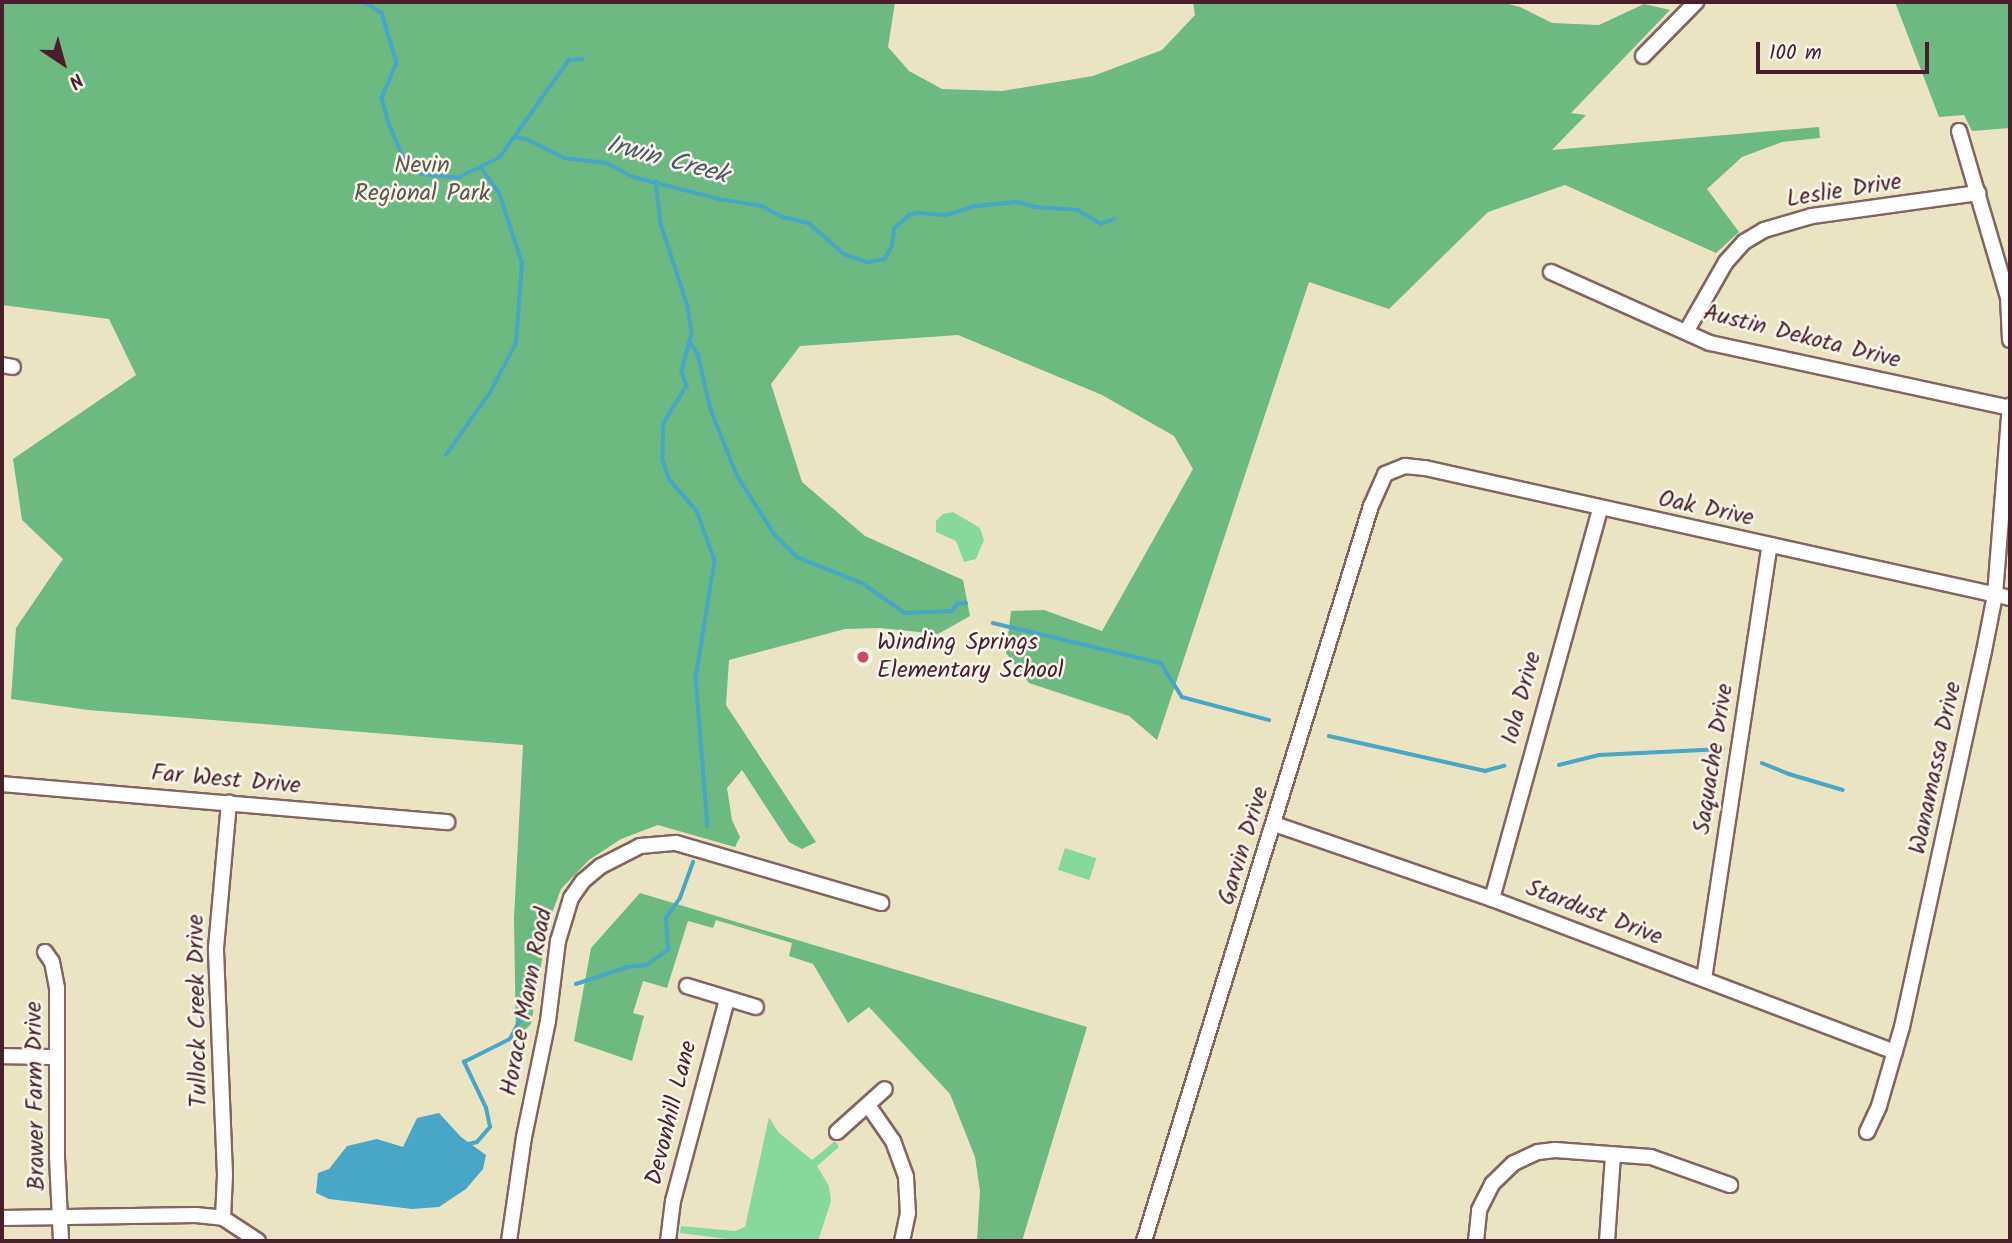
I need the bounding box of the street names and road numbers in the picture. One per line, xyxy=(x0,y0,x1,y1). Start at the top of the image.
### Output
street label: Leslie Drive xyxy=(1784,168,1904,214)
street label: Austin Dekota Drive xyxy=(1700,299,1904,375)
street label: Oak Drive xyxy=(1656,485,1756,533)
street label: Iola Drive xyxy=(1496,648,1548,748)
street label: Wanamassa Drive xyxy=(1904,679,1968,857)
street label: Saquache Drive xyxy=(1688,682,1740,836)
street label: Far West Drive xyxy=(150,759,302,801)
street label: Garvin Drive xyxy=(1212,783,1276,909)
street label: Stardust Drive xyxy=(1522,874,1666,952)
street label: Horace Mann Road xyxy=(495,906,559,1098)
street label: Tullock Creek Drive xyxy=(182,914,214,1108)
street label: Brawer Farm Drive xyxy=(20,1001,52,1191)
street label: Devonhill Lane xyxy=(640,1038,704,1188)

